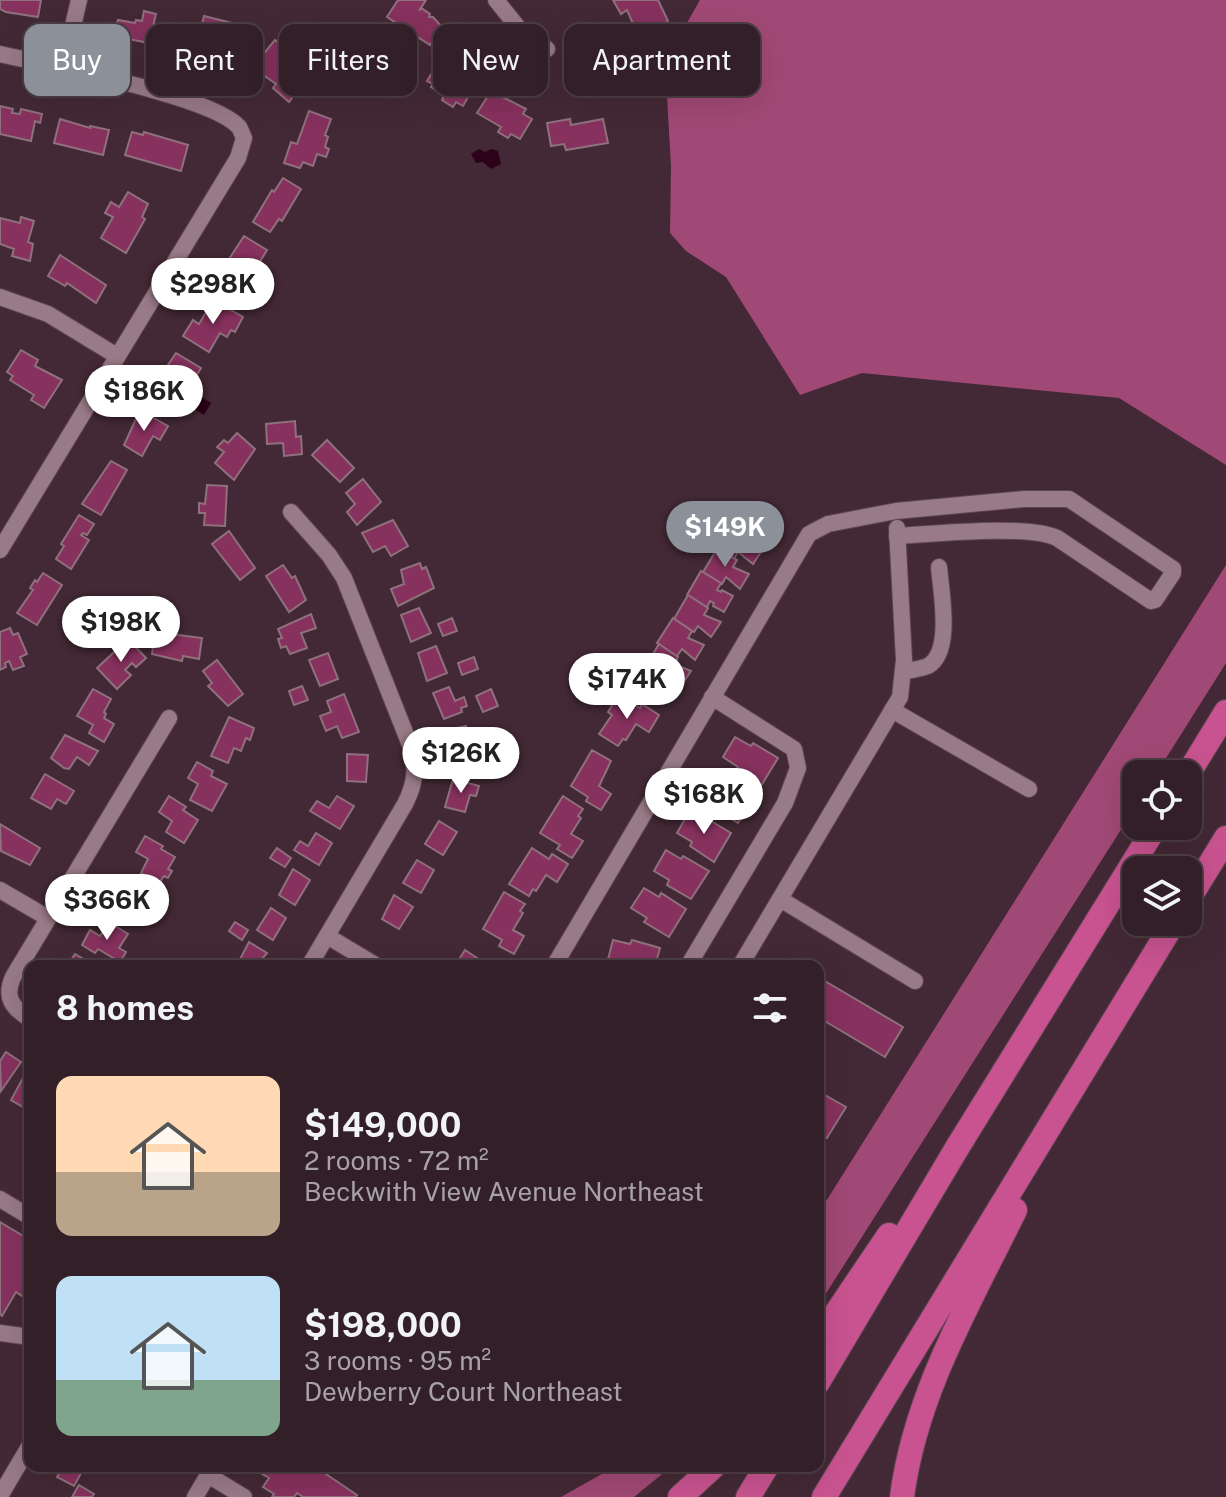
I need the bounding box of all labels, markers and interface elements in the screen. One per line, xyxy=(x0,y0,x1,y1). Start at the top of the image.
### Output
chip: Buy xyxy=(24,24,130,96)
chip: Rent xyxy=(146,24,263,96)
chip: Filters xyxy=(279,24,417,96)
chip: New xyxy=(433,24,548,96)
chip: Apartment xyxy=(564,24,760,96)
pin: $298K xyxy=(157,258,269,326)
text: $298K xyxy=(169,268,257,299)
pin: $186K xyxy=(88,365,200,433)
text: $186K xyxy=(103,375,185,406)
pin: $149K xyxy=(669,501,781,569)
text: $149K xyxy=(684,511,766,542)
pin: $198K xyxy=(65,596,177,664)
text: $198K xyxy=(80,606,162,637)
pin: $174K xyxy=(571,653,683,721)
text: $174K xyxy=(587,663,667,694)
pin: $126K xyxy=(405,727,517,795)
text: $126K xyxy=(420,737,502,768)
map controls xyxy=(1122,760,1202,936)
button: locate xyxy=(1122,760,1202,840)
pin: $168K xyxy=(648,768,760,836)
text: $168K xyxy=(663,778,745,809)
button: layers xyxy=(1122,856,1202,936)
pin: $366K xyxy=(51,874,163,942)
text: $366K xyxy=(63,884,151,915)
icon: filters xyxy=(748,986,792,1030)
text: 8 homes xyxy=(56,988,194,1028)
text: $149,000 xyxy=(304,1105,461,1145)
icon: home xyxy=(120,1108,216,1204)
text: 2 rooms · 72 m² xyxy=(304,1145,489,1176)
text: Beckwith View Avenue Northeast xyxy=(304,1176,704,1207)
text: $198,000 xyxy=(304,1305,462,1345)
icon: home xyxy=(120,1308,216,1404)
text: 3 rooms · 95 m² xyxy=(304,1345,491,1376)
text: Dewberry Court Northeast xyxy=(304,1376,623,1407)

